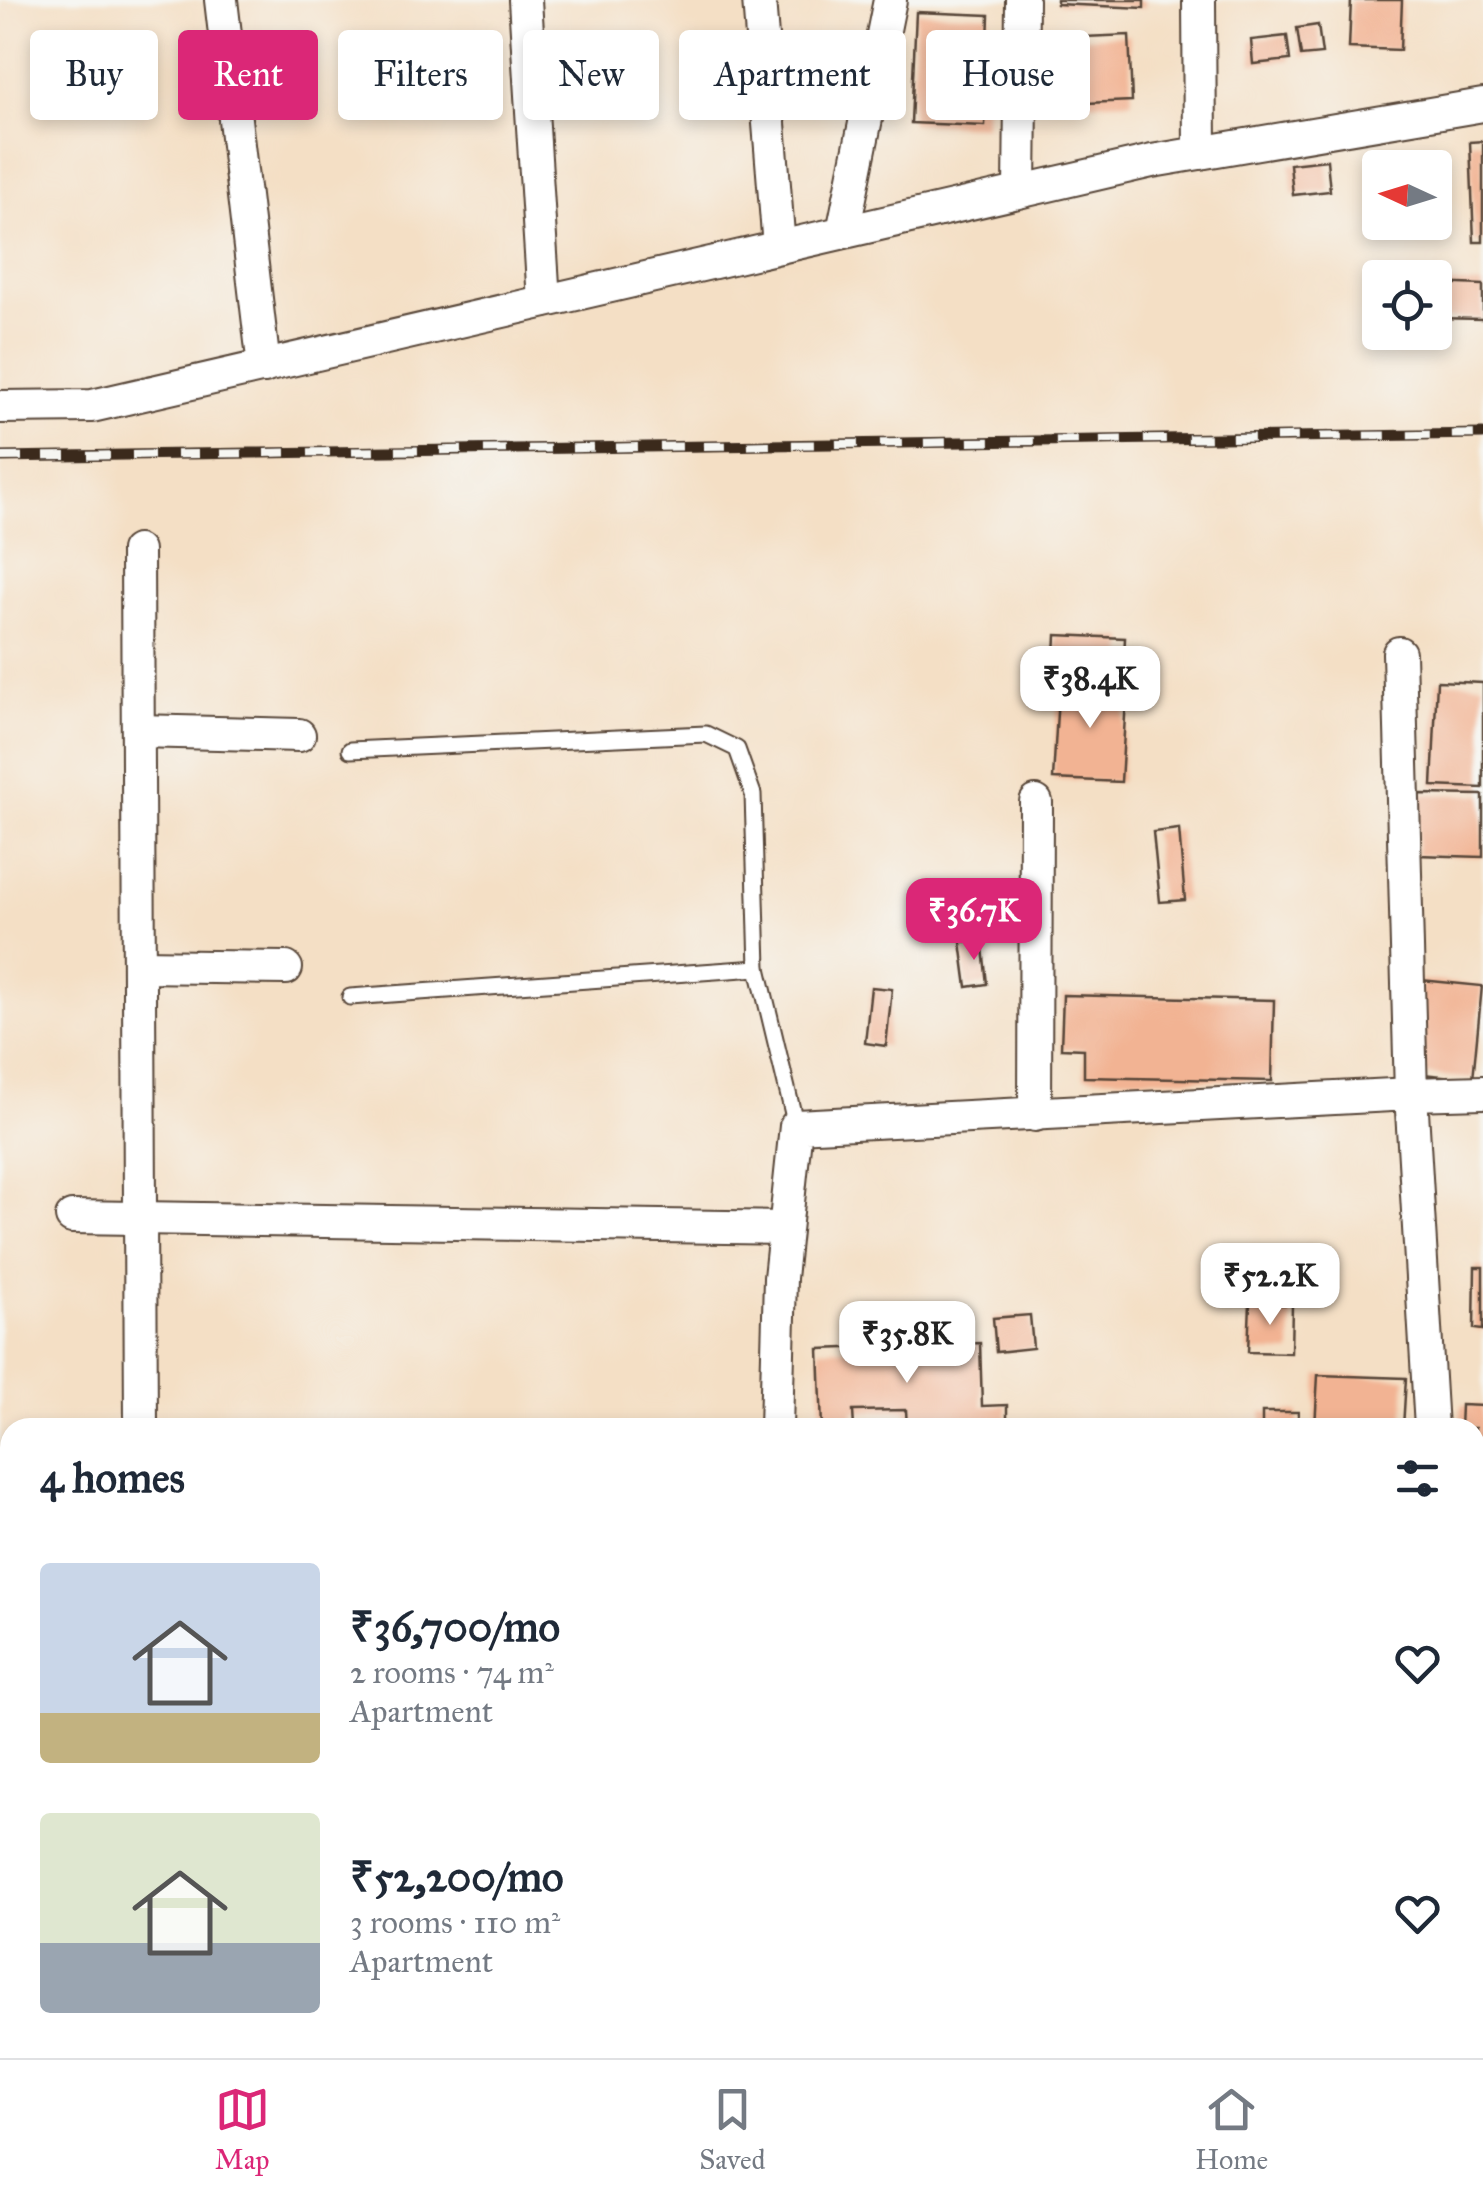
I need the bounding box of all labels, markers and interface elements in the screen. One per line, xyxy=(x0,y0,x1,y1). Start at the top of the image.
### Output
chip: Buy xyxy=(30,30,158,120)
chip: Rent xyxy=(178,30,318,120)
chip: Filters xyxy=(338,30,503,120)
chip: New xyxy=(523,30,659,120)
chip: Apartment xyxy=(679,30,906,120)
chip: House xyxy=(926,30,1090,120)
north arrow xyxy=(1362,150,1452,240)
map controls xyxy=(1362,150,1452,350)
button: locate xyxy=(1362,260,1452,350)
pin: ₹38.4K xyxy=(1009,646,1171,731)
text: ₹38.4K xyxy=(1042,659,1138,698)
pin: ₹36.7K xyxy=(893,878,1055,963)
text: ₹36.7K xyxy=(928,891,1020,930)
pin: ₹52.2K xyxy=(1189,1243,1351,1328)
text: ₹52.2K xyxy=(1223,1256,1317,1295)
pin: ₹35.8K xyxy=(826,1301,988,1386)
text: ₹35.8K xyxy=(861,1314,953,1353)
icon: filters xyxy=(1390,1451,1445,1506)
text: 4 homes xyxy=(40,1452,185,1504)
text: ₹36,700/mo xyxy=(350,1601,560,1653)
icon: home xyxy=(120,1603,240,1723)
icon: heart xyxy=(1390,1636,1445,1691)
text: 2 rooms · 74 m² xyxy=(350,1653,554,1692)
text: Apartment xyxy=(350,1692,493,1731)
text: ₹52,200/mo xyxy=(350,1851,564,1903)
icon: home xyxy=(120,1853,240,1973)
icon: heart xyxy=(1390,1886,1445,1941)
text: 3 rooms · 110 m² xyxy=(350,1903,560,1942)
text: Apartment xyxy=(350,1942,493,1981)
tab: Map xyxy=(215,2082,270,2177)
tab: Saved xyxy=(699,2082,766,2177)
tab: Home xyxy=(1195,2082,1268,2177)

